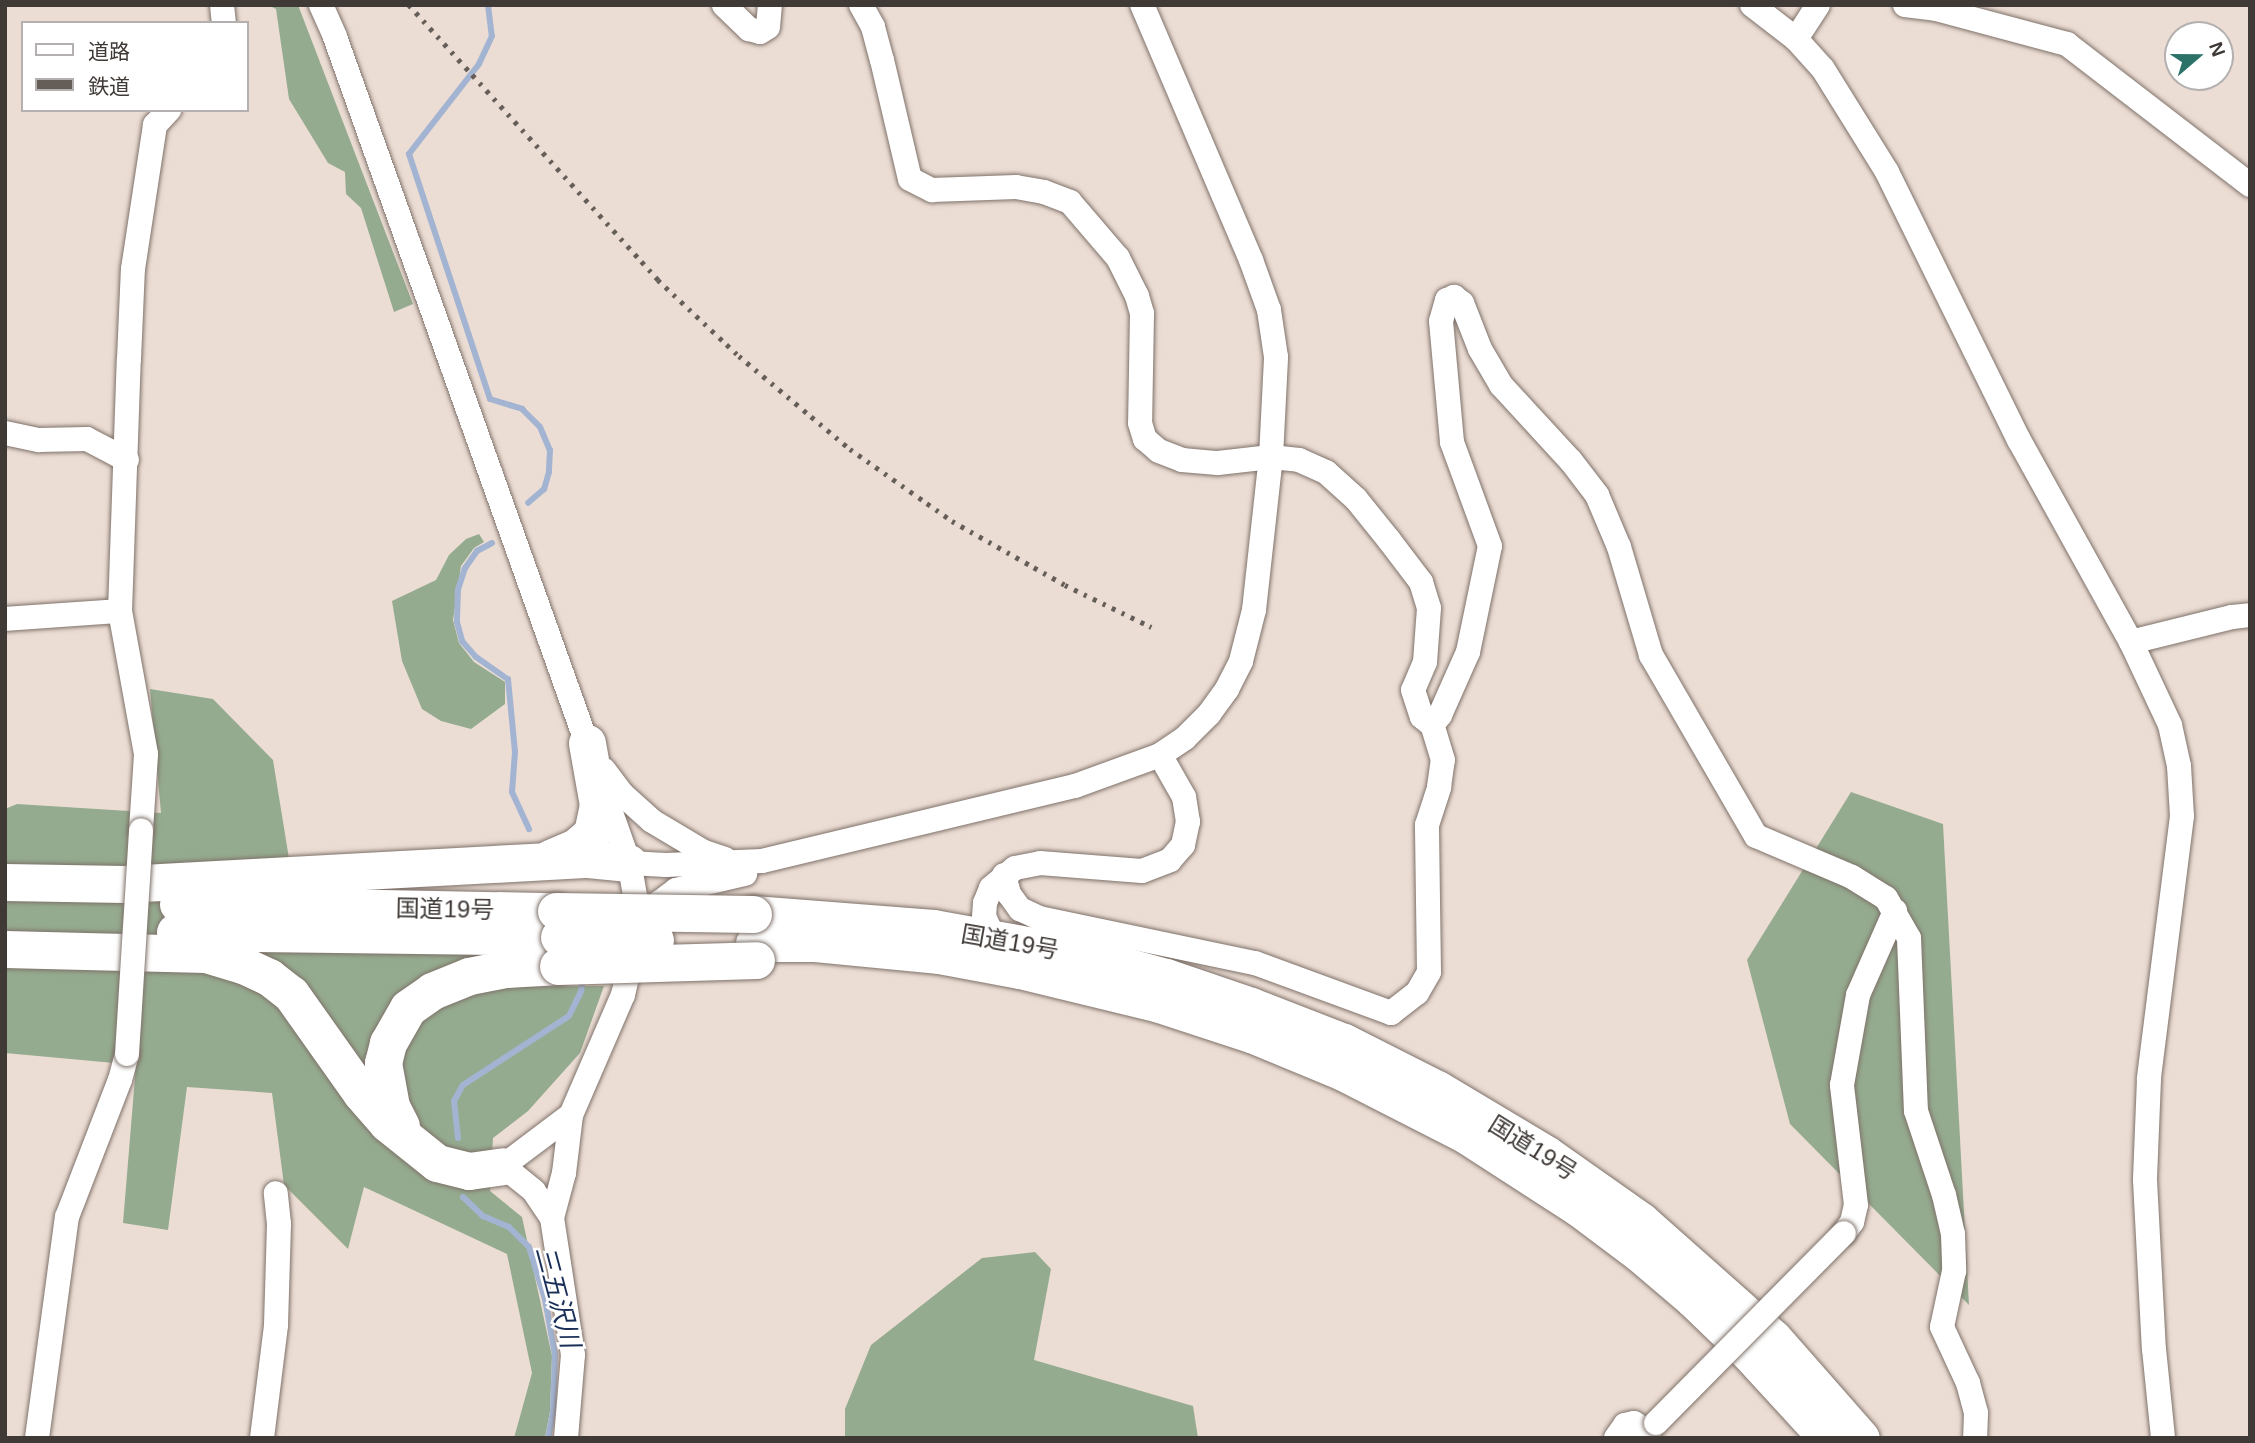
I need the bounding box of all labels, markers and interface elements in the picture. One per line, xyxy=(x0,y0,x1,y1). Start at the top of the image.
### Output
legend xyxy=(21,21,248,112)
north arrow xyxy=(2164,21,2234,91)
text: N xyxy=(2205,39,2230,59)
text: 道路 xyxy=(88,40,130,63)
text: 鉄道 xyxy=(88,75,130,98)
street label: 国道19号 xyxy=(395,894,495,924)
street label: 国道19号 xyxy=(959,919,1061,965)
street label: 国道19号 xyxy=(1484,1110,1582,1186)
water label: 三五沢川 xyxy=(528,1243,586,1351)

